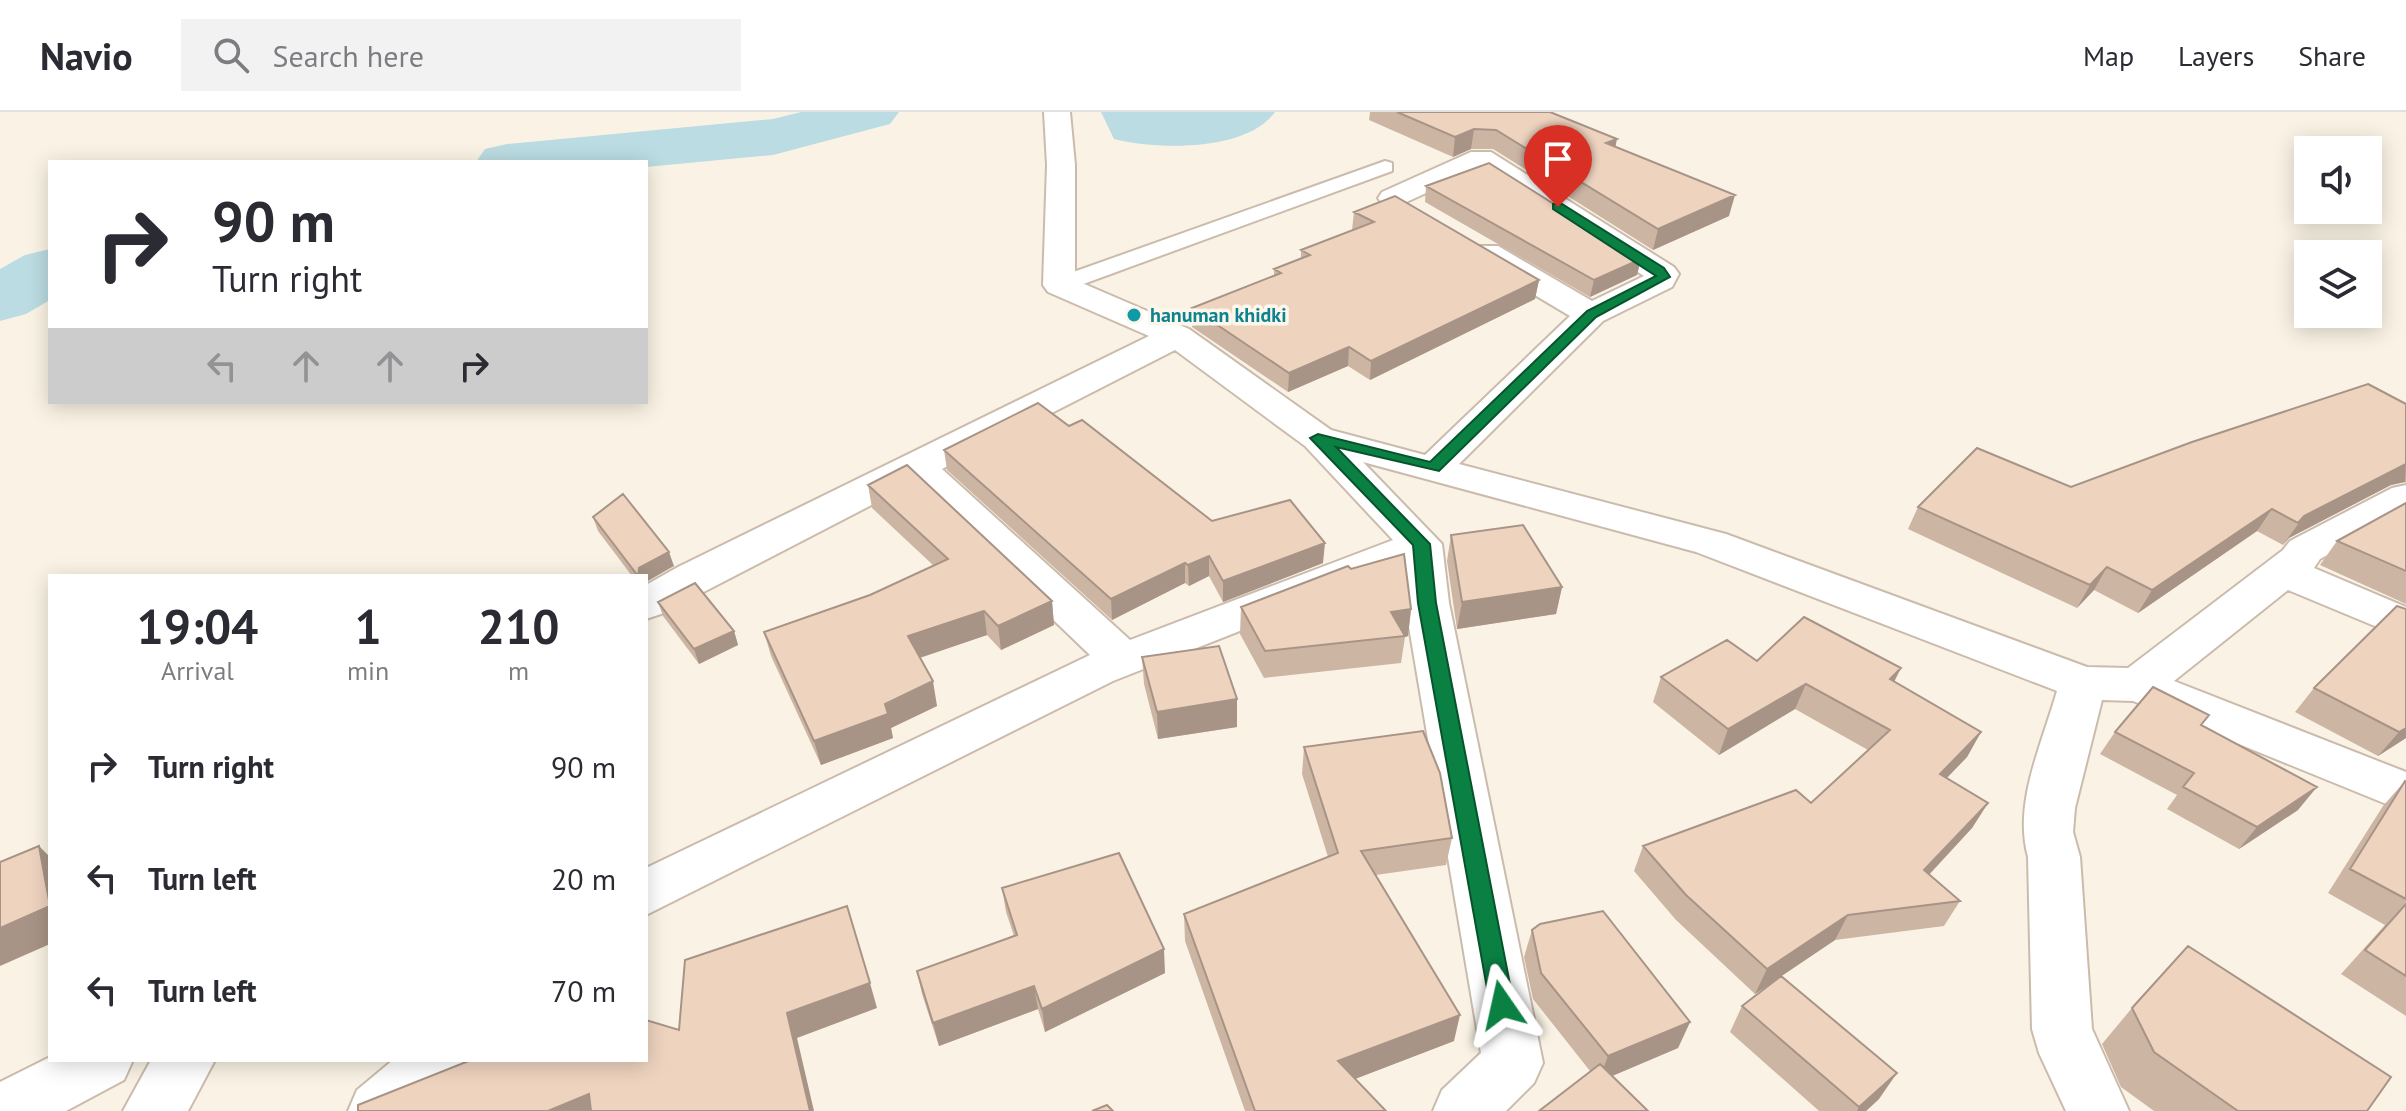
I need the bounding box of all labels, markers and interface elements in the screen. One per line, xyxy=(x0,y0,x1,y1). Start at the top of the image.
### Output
search box xyxy=(181,19,741,91)
text: Navio xyxy=(40,31,133,80)
icon: search xyxy=(209,33,253,77)
text: Search here xyxy=(273,36,424,75)
text: Map xyxy=(2083,37,2134,74)
text: Layers xyxy=(2178,37,2254,74)
text: Share xyxy=(2298,37,2366,74)
pin xyxy=(1524,125,1592,207)
map controls xyxy=(2294,136,2382,328)
button: sound xyxy=(2294,136,2382,224)
icon: arrive xyxy=(1536,137,1580,181)
text: 90 m xyxy=(212,185,335,257)
icon: right xyxy=(80,192,184,296)
button: layers xyxy=(2294,240,2382,328)
text: Turn right xyxy=(212,255,362,302)
place label: hanuman khidki xyxy=(1150,302,1287,328)
marker: hanuman khidki xyxy=(1125,306,1143,324)
icon: left xyxy=(200,344,244,388)
icon: ahead xyxy=(284,344,328,388)
icon: ahead xyxy=(368,344,412,388)
icon: right xyxy=(452,344,496,388)
text: 19:04 xyxy=(137,595,258,657)
text: 1 xyxy=(354,595,382,657)
text: 210 xyxy=(478,595,559,657)
text: Arrival xyxy=(161,654,234,687)
text: min xyxy=(347,654,389,687)
text: m xyxy=(508,654,529,687)
icon: right xyxy=(80,744,124,788)
text: Turn right xyxy=(148,747,274,786)
text: 90 m xyxy=(551,747,616,786)
icon: left xyxy=(80,856,124,900)
text: Turn left xyxy=(148,859,256,898)
text: 20 m xyxy=(551,859,616,898)
position arrow xyxy=(1460,963,1544,1047)
icon: left xyxy=(80,968,124,1012)
text: Turn left xyxy=(148,971,256,1010)
text: 70 m xyxy=(551,971,616,1010)

